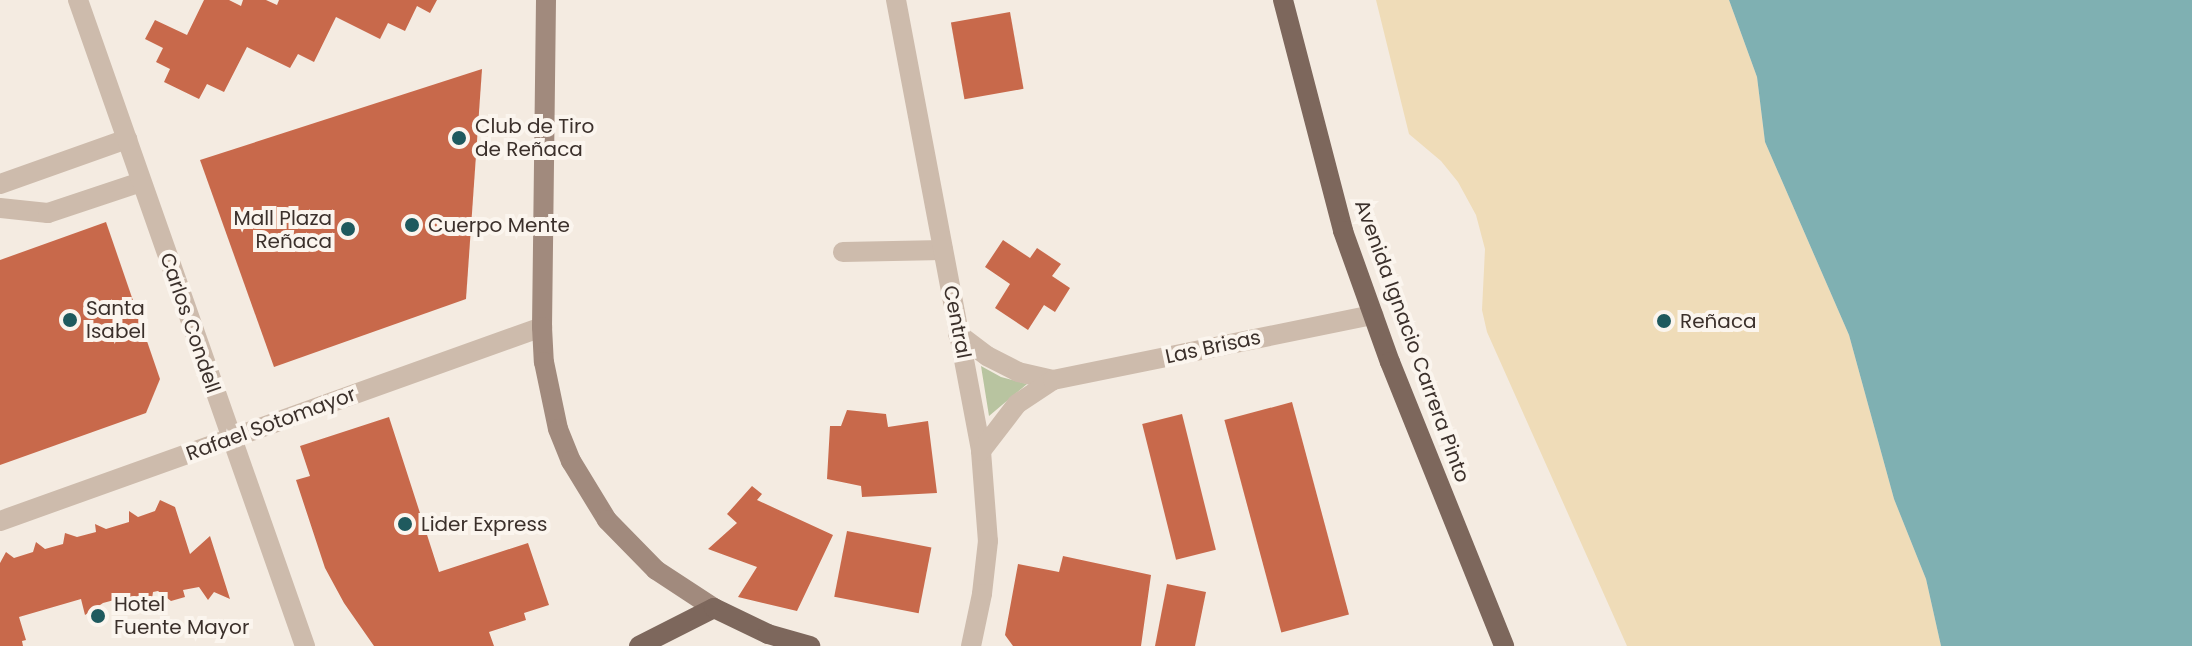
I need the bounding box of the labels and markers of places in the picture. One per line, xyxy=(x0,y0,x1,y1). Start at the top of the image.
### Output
place label: Club de Tiro de Reñaca xyxy=(475,114,594,161)
marker: Club de Tiro de Reñaca xyxy=(450,129,468,147)
place label: Mall Plaza Reñaca xyxy=(233,206,332,253)
place label: Cuerpo Mente xyxy=(428,213,570,237)
marker: Cuerpo Mente xyxy=(403,216,421,234)
marker: Mall Plaza Reñaca xyxy=(339,220,357,238)
place label: Santa Isabel xyxy=(86,296,146,343)
place label: Reñaca xyxy=(1680,309,1757,333)
marker: Santa Isabel xyxy=(61,311,79,329)
marker: Reñaca xyxy=(1655,312,1673,330)
place label: Lider Express xyxy=(421,512,547,536)
marker: Lider Express xyxy=(396,515,414,533)
place label: Hotel Fuente Mayor xyxy=(114,592,249,639)
marker: Hotel Fuente Mayor xyxy=(89,607,107,625)

